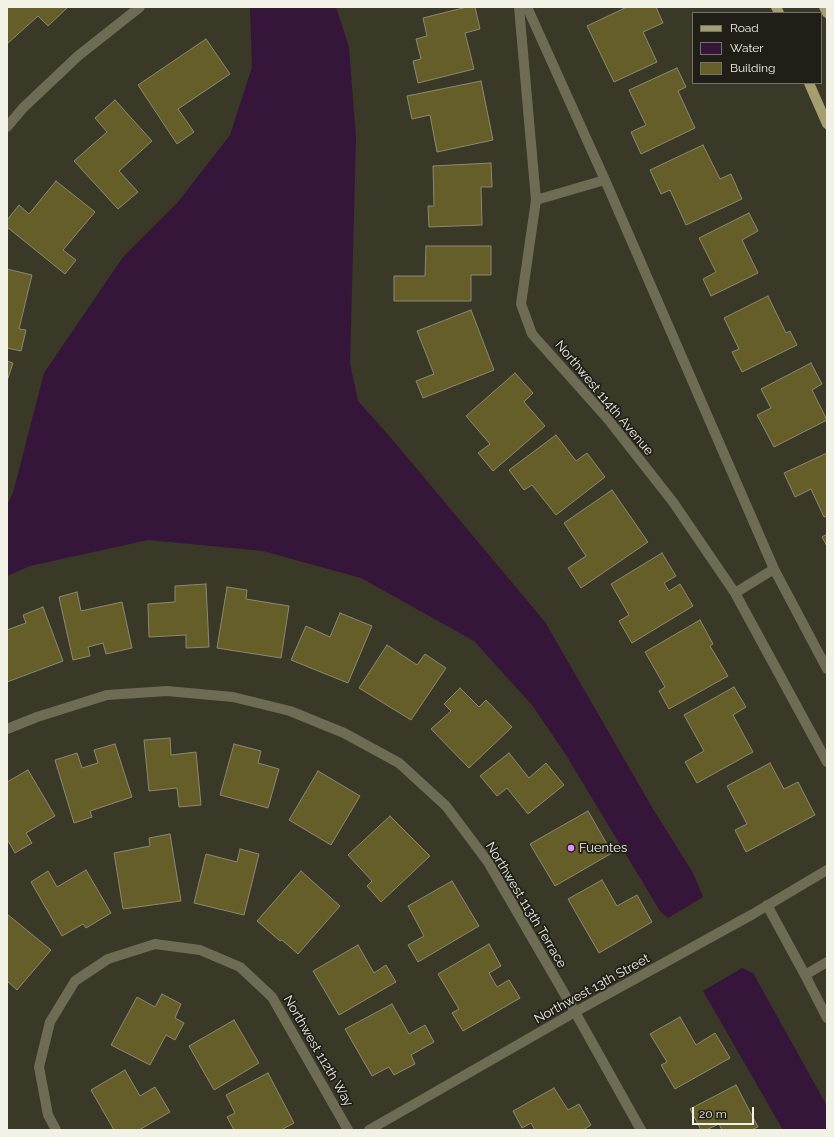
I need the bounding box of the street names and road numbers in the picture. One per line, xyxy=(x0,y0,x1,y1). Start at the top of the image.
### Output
street label: Northwest 114th Avenue xyxy=(551,337,657,459)
street label: Northwest 113th Terrace xyxy=(482,839,570,971)
street label: Northwest 13th Street xyxy=(531,951,653,1027)
street label: Northwest 112th Way xyxy=(280,993,356,1109)

